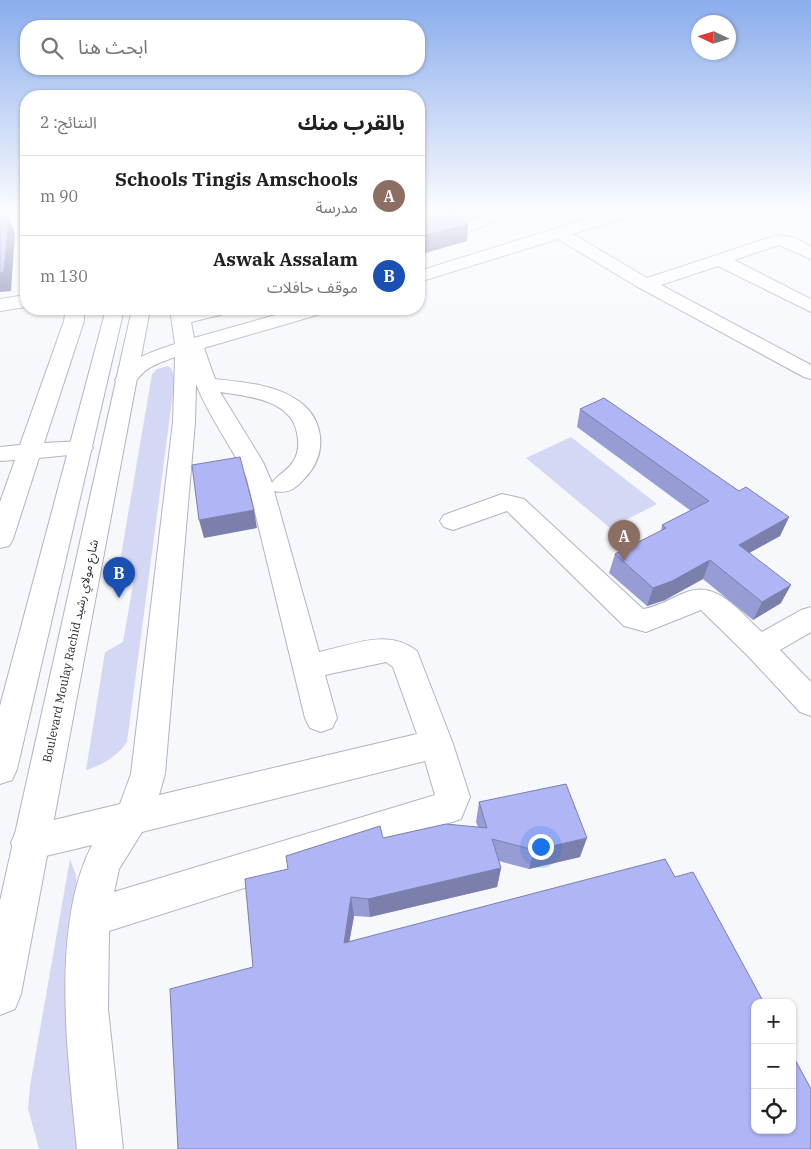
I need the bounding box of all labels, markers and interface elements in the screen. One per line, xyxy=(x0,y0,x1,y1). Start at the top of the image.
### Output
north arrow xyxy=(691,15,736,60)
search box xyxy=(20,20,425,75)
icon: search xyxy=(38,34,66,62)
text: ابحث هنا xyxy=(78,35,148,59)
text: بالقرب منك xyxy=(298,108,405,136)
text: النتائج: 2 xyxy=(40,112,97,132)
text: Schools Tingis Amschools xyxy=(115,167,358,191)
text: 90 m xyxy=(40,186,78,206)
text: A xyxy=(383,186,395,206)
text: مدرسة xyxy=(315,197,358,217)
text: Aswak Assalam xyxy=(213,247,358,271)
text: 130 m xyxy=(40,266,88,286)
text: B xyxy=(383,266,395,286)
text: موقف حافلات xyxy=(267,277,358,297)
pin: A xyxy=(608,520,640,561)
street label: Boulevard Moulay Rachid شارع مولاي رشيد xyxy=(39,538,104,765)
pin: B xyxy=(103,557,135,598)
your location xyxy=(528,834,554,860)
map controls xyxy=(751,999,796,1134)
button: + xyxy=(751,999,796,1044)
button: − xyxy=(751,1044,796,1089)
button: locate xyxy=(751,1089,796,1134)

